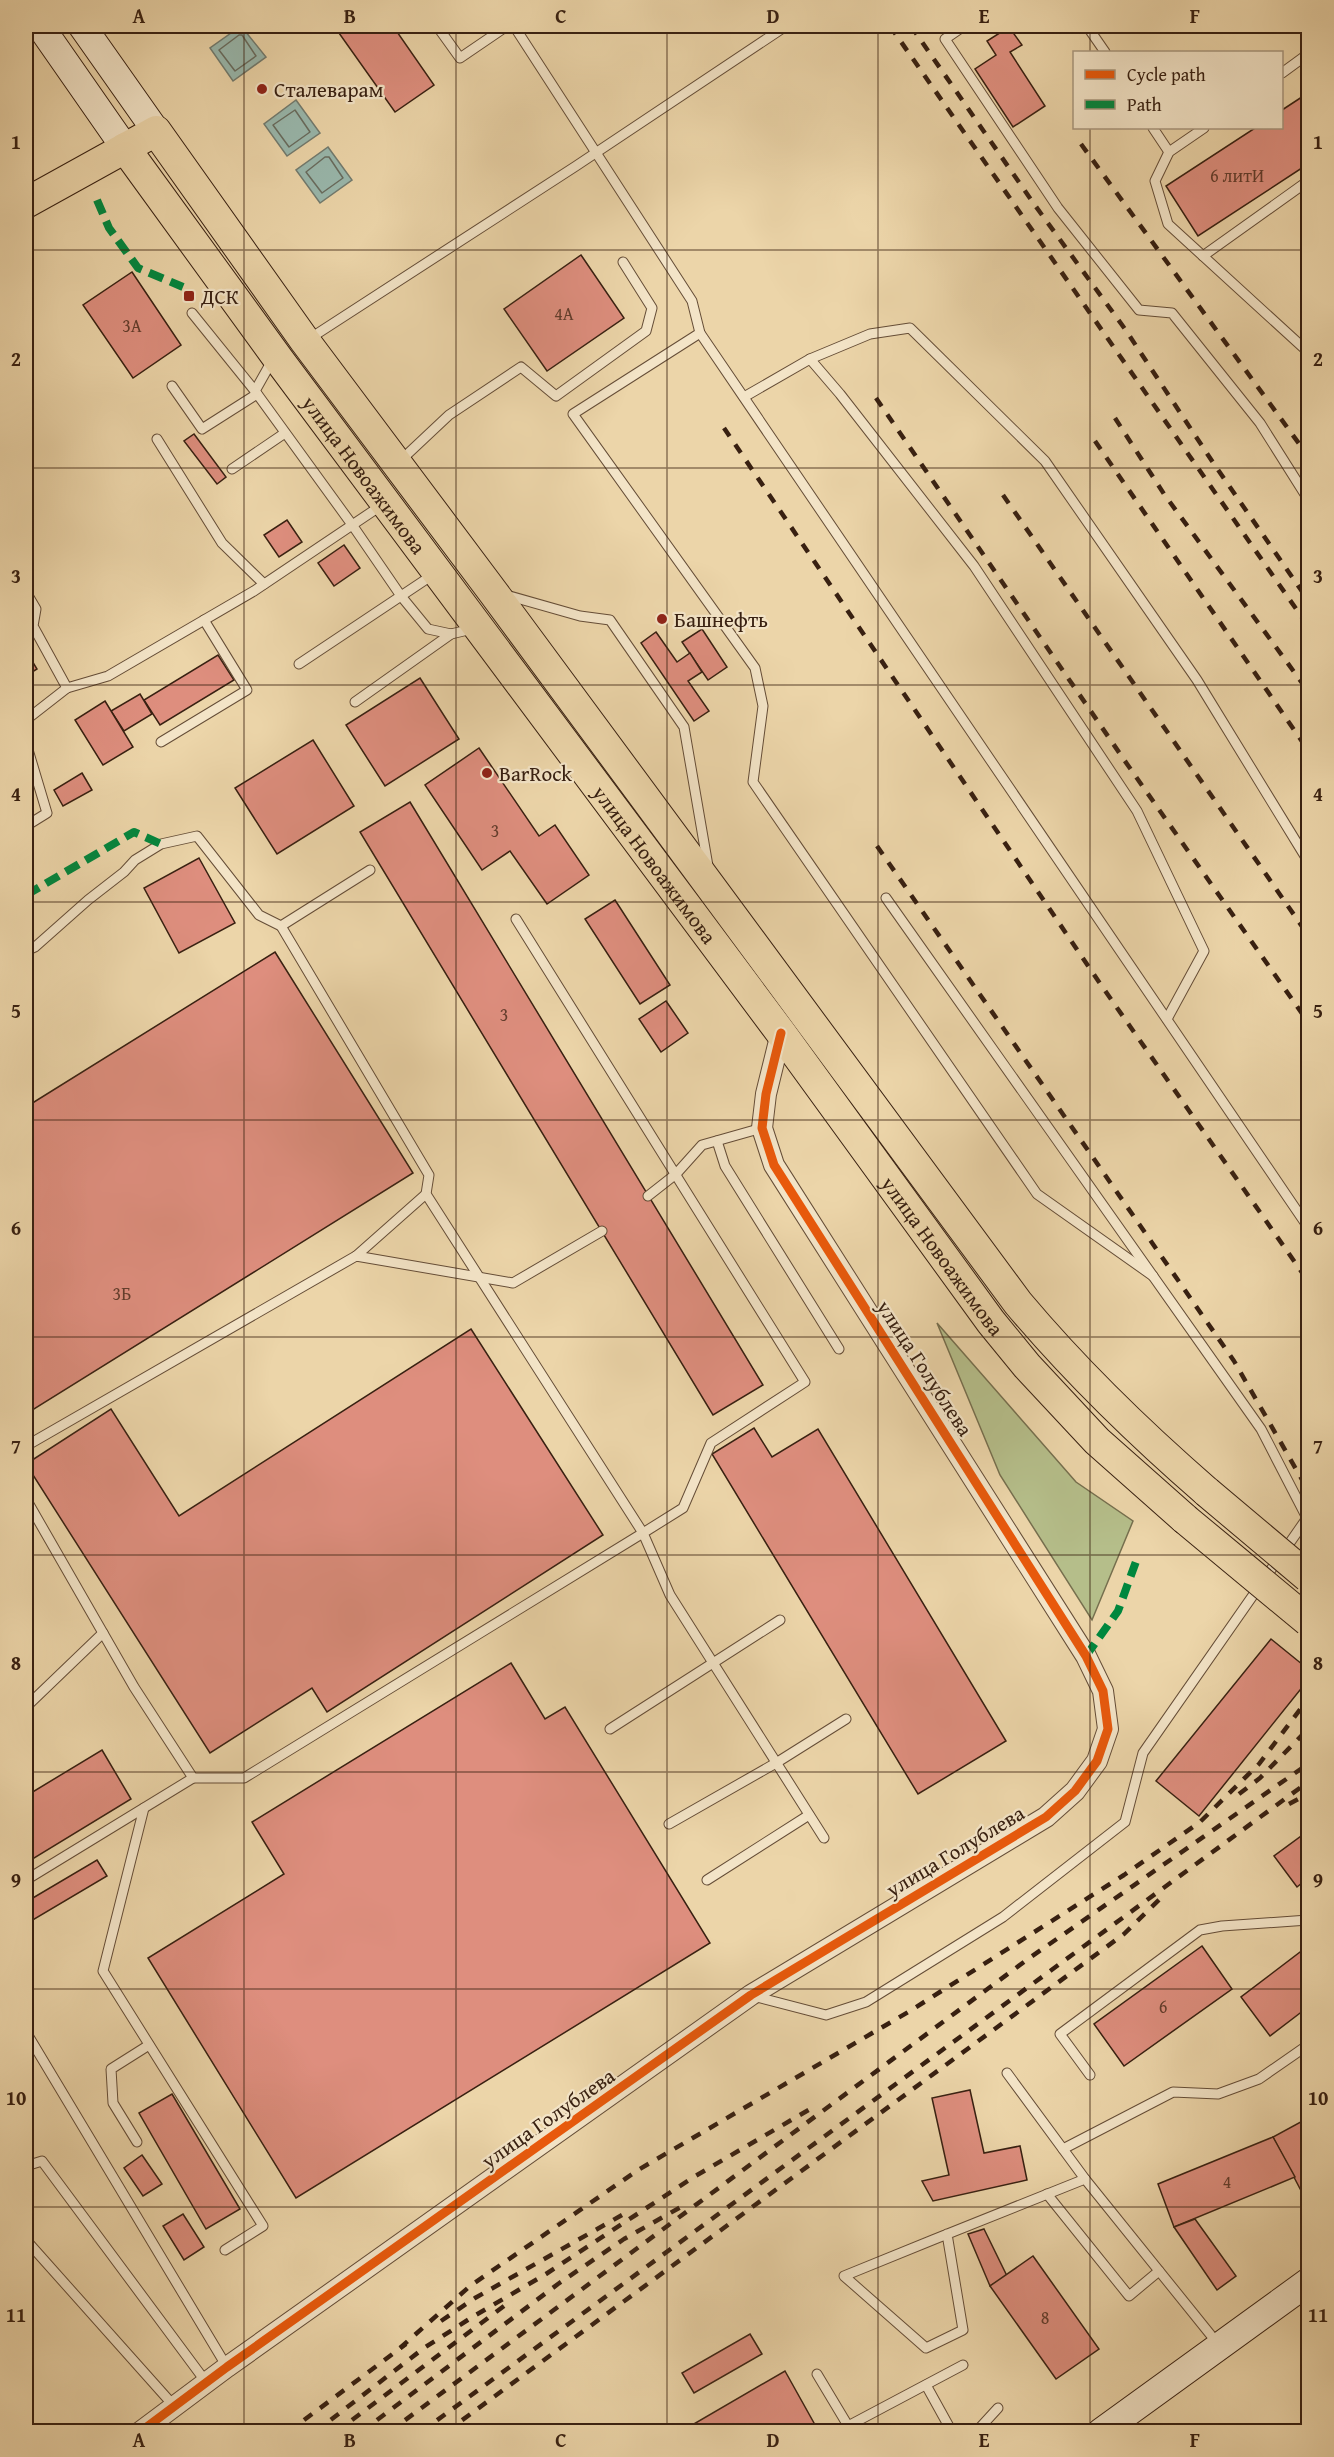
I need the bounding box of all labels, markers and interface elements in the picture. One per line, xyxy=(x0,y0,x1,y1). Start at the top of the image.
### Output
text: A xyxy=(133,1,146,30)
text: B xyxy=(344,1,356,30)
text: C xyxy=(555,1,567,30)
text: D xyxy=(766,1,780,30)
text: E xyxy=(979,1,990,30)
text: F xyxy=(1190,1,1200,30)
legend xyxy=(1073,51,1283,129)
text: Cycle path xyxy=(1127,61,1206,88)
place label: Сталеварам xyxy=(274,74,384,105)
marker: Сталеварам xyxy=(255,82,269,96)
text: Path xyxy=(1127,91,1162,118)
text: 1 xyxy=(11,127,21,156)
text: 1 xyxy=(1313,127,1323,156)
house number: 6 литИ xyxy=(1210,162,1264,189)
place label: ДСК xyxy=(200,281,239,312)
marker: ДСК xyxy=(182,289,196,303)
house number: 4А xyxy=(554,300,574,327)
house number: 3А xyxy=(122,312,142,339)
text: 2 xyxy=(11,344,21,373)
text: 2 xyxy=(1313,344,1323,373)
street label: улица Новоажимова xyxy=(294,388,434,560)
text: 3 xyxy=(11,561,21,590)
text: 3 xyxy=(1313,561,1323,590)
place label: Башнефть xyxy=(674,604,768,635)
marker: Башнефть xyxy=(655,612,669,626)
place label: BarRock xyxy=(499,758,572,789)
marker: BarRock xyxy=(480,766,494,780)
street label: улица Новоажимова xyxy=(585,778,725,950)
text: 4 xyxy=(11,779,21,808)
text: 4 xyxy=(1313,779,1323,808)
house number: 3 xyxy=(491,817,499,844)
text: 5 xyxy=(11,996,21,1025)
text: 5 xyxy=(1313,996,1323,1025)
house number: 3 xyxy=(500,1001,508,1028)
street label: улица Новоажимова xyxy=(874,1169,1012,1342)
text: 6 xyxy=(11,1213,21,1242)
text: 6 xyxy=(1313,1213,1323,1242)
house number: 3Б xyxy=(113,1280,131,1307)
street label: улица Голублева xyxy=(869,1293,981,1442)
text: 7 xyxy=(11,1431,21,1460)
text: 7 xyxy=(1313,1431,1323,1460)
text: 8 xyxy=(11,1648,21,1677)
text: 8 xyxy=(1313,1648,1323,1677)
street label: улица Голублева xyxy=(879,1797,1030,1905)
text: 9 xyxy=(11,1865,21,1894)
text: 9 xyxy=(1313,1865,1323,1894)
house number: 6 xyxy=(1159,1993,1167,2020)
street label: улица Голублева xyxy=(474,2060,621,2176)
text: 10 xyxy=(6,2083,26,2112)
text: 10 xyxy=(1308,2083,1328,2112)
house number: 4 xyxy=(1223,2168,1231,2195)
text: 11 xyxy=(6,2300,26,2329)
text: 11 xyxy=(1308,2300,1328,2329)
house number: 8 xyxy=(1041,2304,1049,2331)
text: A xyxy=(133,2425,146,2454)
text: B xyxy=(344,2425,356,2454)
text: C xyxy=(555,2425,567,2454)
text: D xyxy=(766,2425,780,2454)
text: E xyxy=(979,2425,990,2454)
text: F xyxy=(1190,2425,1200,2454)

